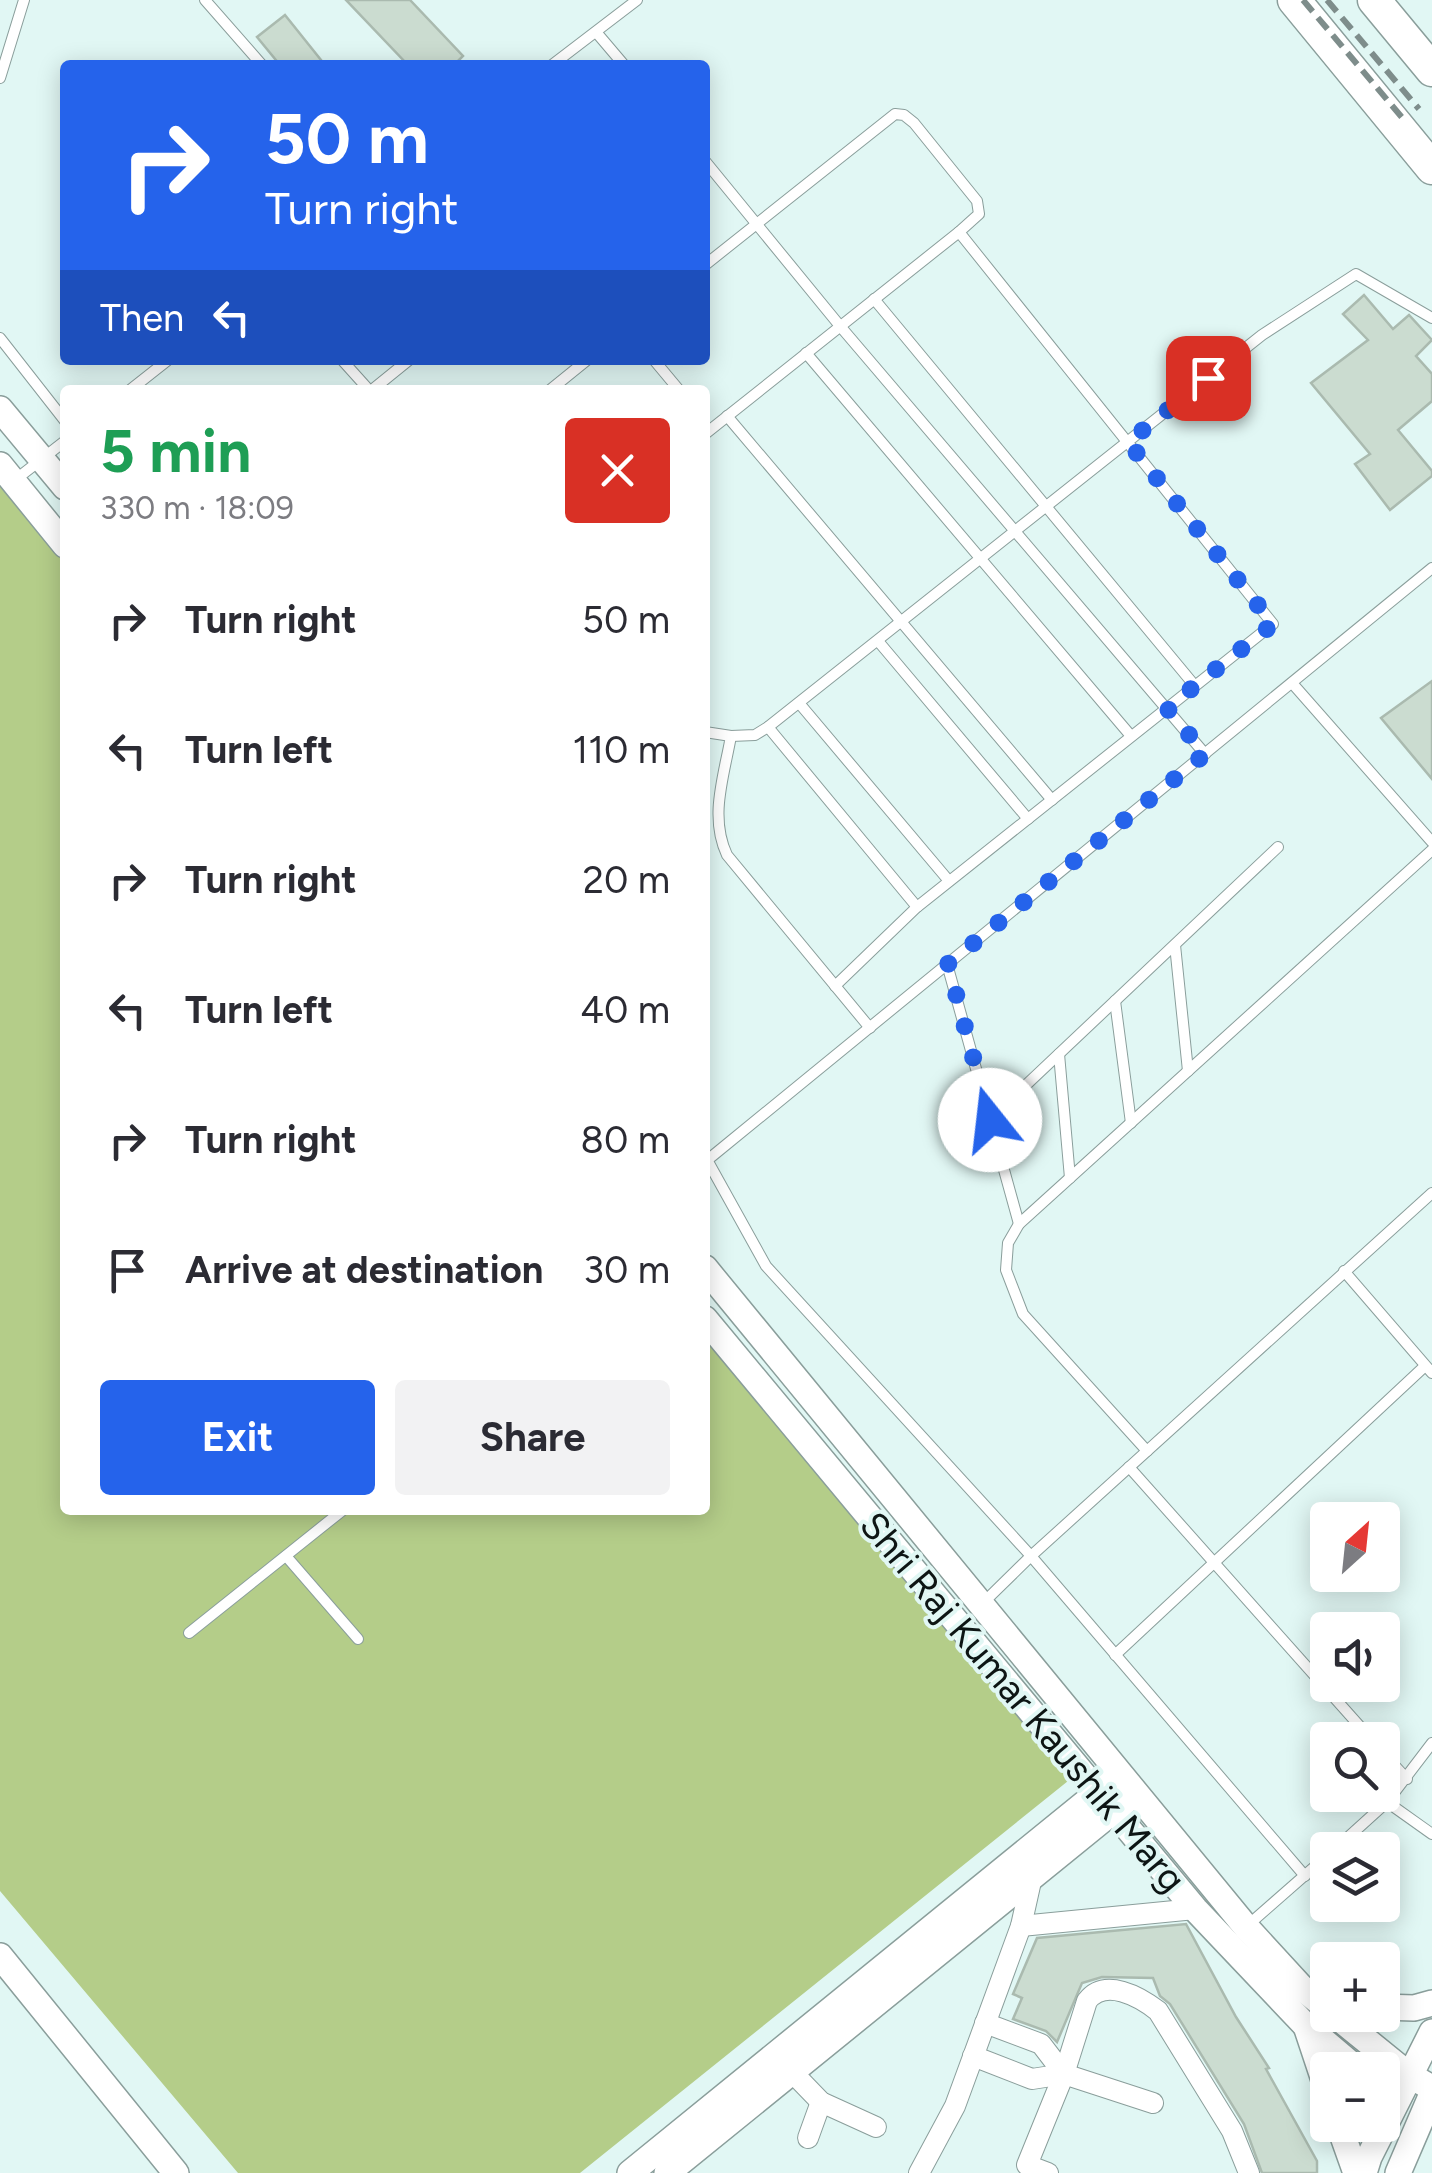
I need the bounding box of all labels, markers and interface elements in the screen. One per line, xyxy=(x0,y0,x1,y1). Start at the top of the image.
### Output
text: 50 m xyxy=(265,96,429,181)
icon: right xyxy=(100,100,230,230)
text: Turn right xyxy=(265,181,458,235)
icon: left xyxy=(204,290,259,345)
text: Then xyxy=(100,295,184,341)
pin xyxy=(1166,336,1251,421)
icon: arrive xyxy=(1181,351,1236,406)
text: 5 min xyxy=(100,415,251,487)
button: close xyxy=(565,418,670,523)
text: 330 m · 18:09 xyxy=(100,489,294,527)
icon: right xyxy=(100,593,155,648)
text: Turn right xyxy=(185,597,357,643)
text: 50 m xyxy=(582,597,670,643)
icon: left xyxy=(100,723,155,778)
text: Turn left xyxy=(185,727,333,773)
text: 110 m xyxy=(573,727,670,773)
icon: right xyxy=(100,853,155,908)
text: Turn right xyxy=(185,857,357,903)
text: 20 m xyxy=(583,857,670,903)
icon: left xyxy=(100,983,155,1038)
text: Turn left xyxy=(185,987,333,1033)
text: 40 m xyxy=(580,987,670,1033)
position arrow xyxy=(938,1068,1042,1172)
icon: right xyxy=(100,1113,155,1168)
text: Turn right xyxy=(185,1117,357,1163)
text: 80 m xyxy=(581,1117,670,1163)
icon: arrive xyxy=(100,1243,155,1298)
text: Arrive at destination xyxy=(185,1247,543,1293)
text: 30 m xyxy=(583,1247,670,1293)
button: Exit xyxy=(100,1380,375,1495)
button: Share xyxy=(395,1380,670,1495)
street label: Shri Raj Kumar Kaushik Marg xyxy=(850,1502,1196,1902)
north arrow xyxy=(1310,1502,1400,1592)
map controls xyxy=(1310,1502,1400,2142)
button: sound xyxy=(1310,1612,1400,1702)
button: search xyxy=(1310,1722,1400,1812)
button: layers xyxy=(1310,1832,1400,1922)
button: + xyxy=(1310,1942,1400,2032)
button: − xyxy=(1310,2052,1400,2142)

